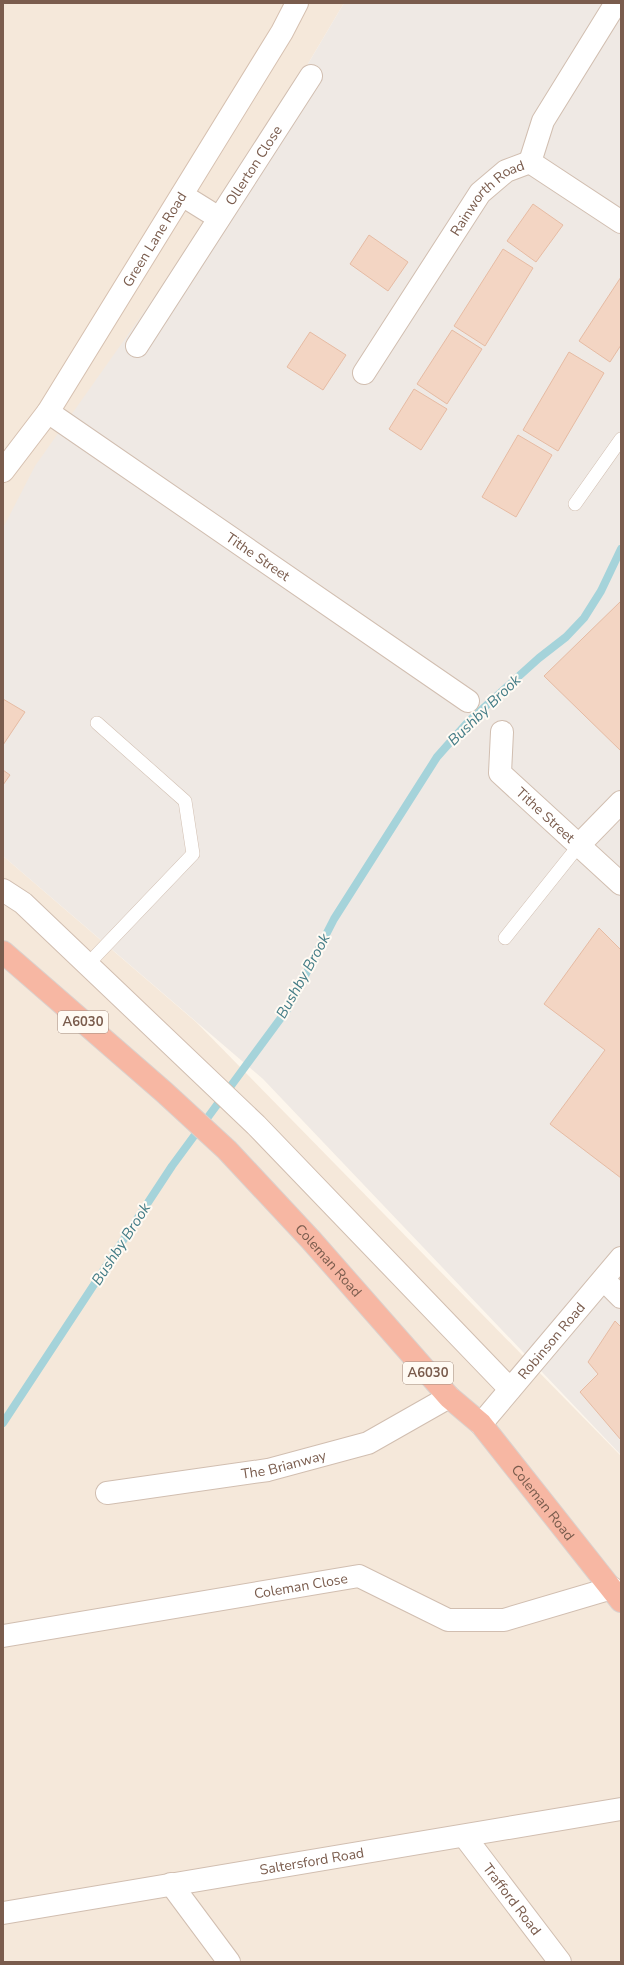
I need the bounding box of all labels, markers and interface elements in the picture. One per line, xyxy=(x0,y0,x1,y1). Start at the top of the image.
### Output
street label: Ollerton Close xyxy=(221,122,286,209)
street label: Rainworth Road xyxy=(445,156,527,239)
street label: Green Lane Road xyxy=(118,188,191,290)
street label: Tithe Street xyxy=(222,528,294,585)
water label: Bushby Brook xyxy=(443,670,525,750)
street label: Tithe Street xyxy=(512,783,579,847)
water label: Bushby Brook xyxy=(271,930,335,1022)
road number: A6030 xyxy=(58,1011,108,1033)
water label: Bushby Brook xyxy=(87,1199,155,1289)
street label: Coleman Road xyxy=(291,1220,366,1301)
street label: Robinson Road xyxy=(513,1298,589,1383)
road number: A6030 xyxy=(403,1362,453,1384)
street label: The Brianway xyxy=(240,1445,329,1483)
street label: Coleman Road xyxy=(507,1461,579,1544)
street label: Coleman Close xyxy=(253,1569,349,1603)
street label: Saltersford Road xyxy=(258,1843,365,1879)
street label: Trafford Road xyxy=(479,1859,546,1939)

